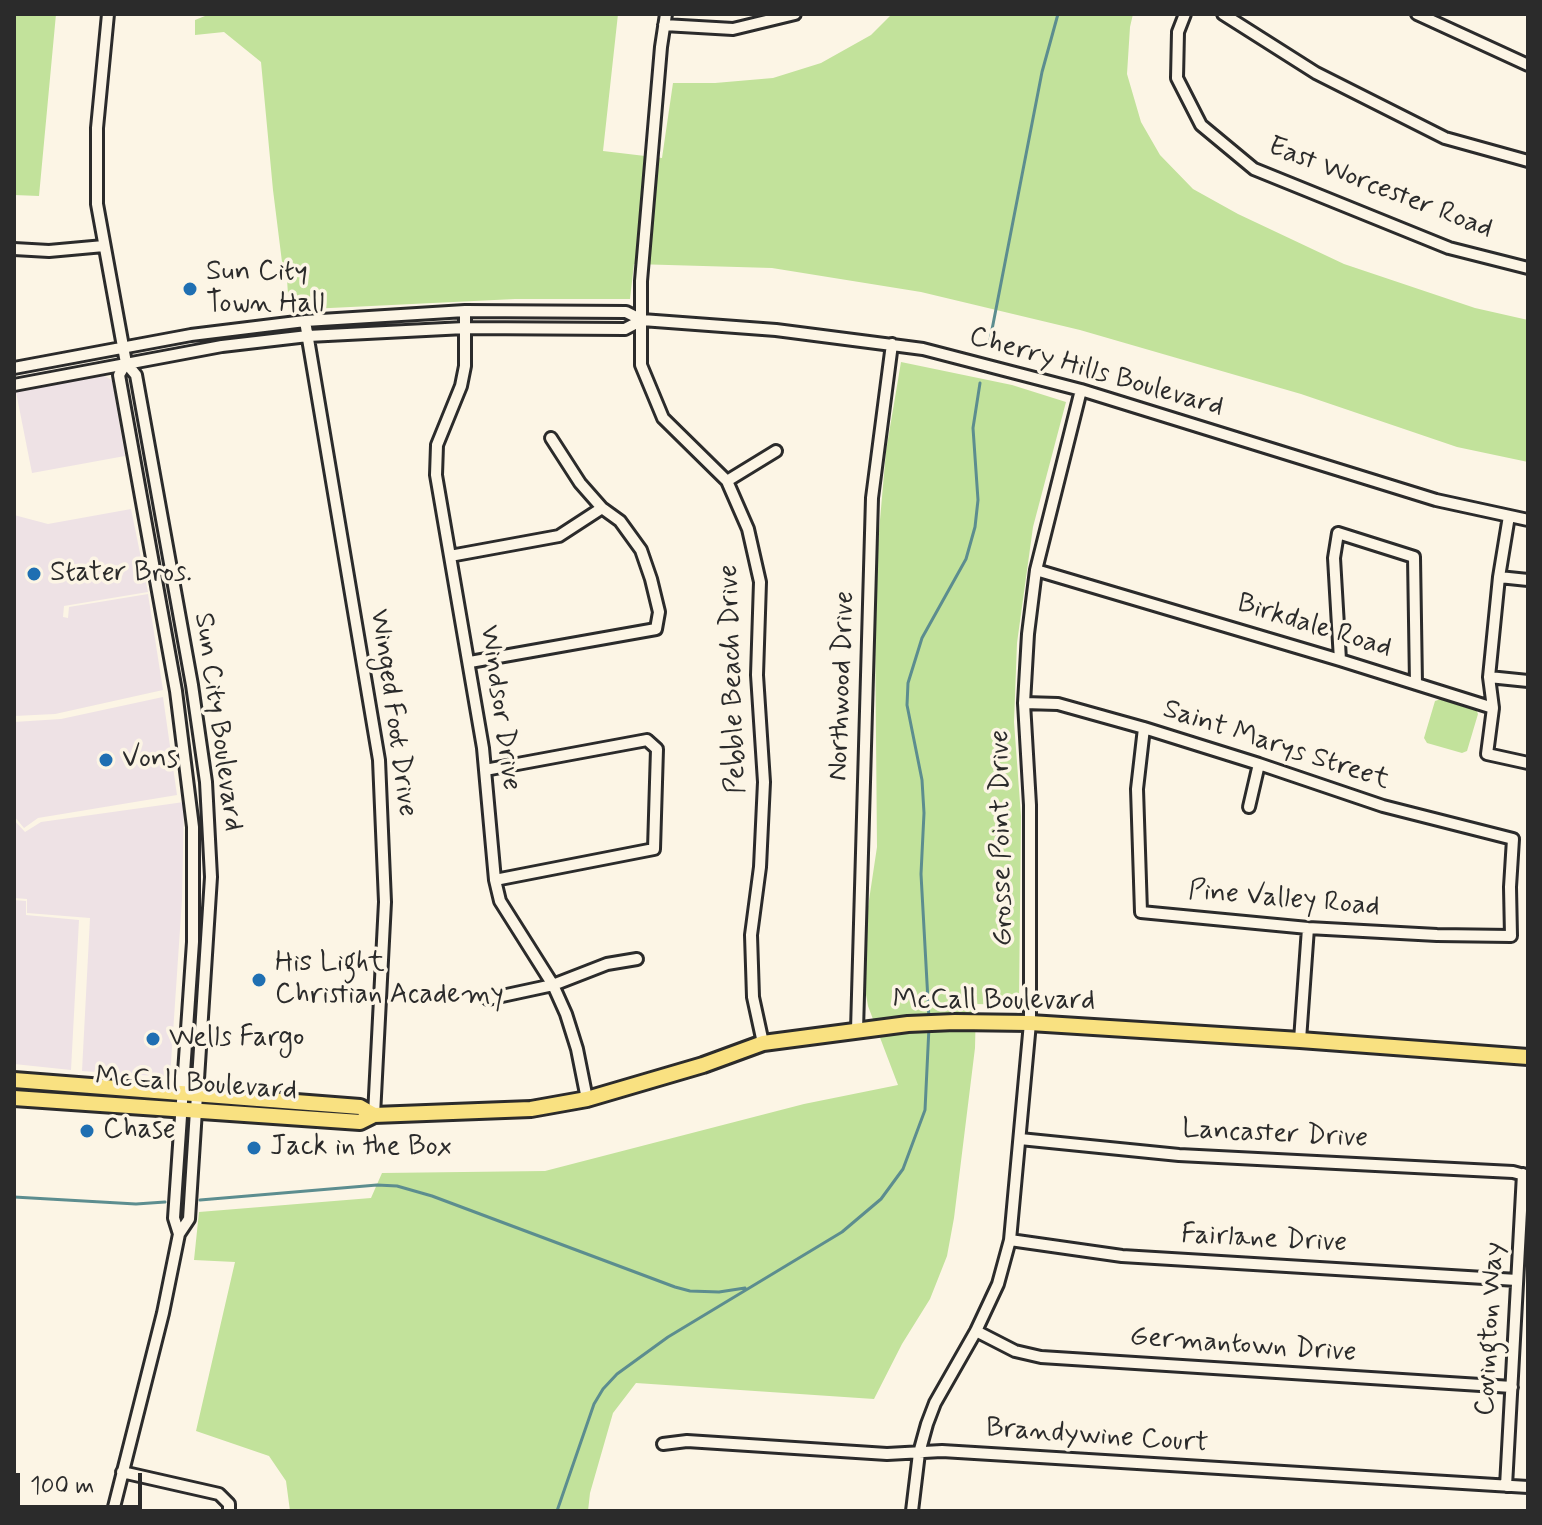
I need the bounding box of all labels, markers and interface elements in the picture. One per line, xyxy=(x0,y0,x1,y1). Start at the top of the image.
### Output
street label: East Worcester Road xyxy=(1263,131,1497,247)
place label: Sun City Town Hall xyxy=(206,256,324,322)
marker: Sun City Town Hall xyxy=(181,280,199,298)
street label: Cherry Hills Boulevard xyxy=(965,321,1227,425)
place label: Stater Bros. xyxy=(50,557,192,591)
street label: Pebble Beach Drive xyxy=(713,564,755,794)
marker: Stater Bros. xyxy=(25,565,43,583)
street label: Birkdale Road xyxy=(1233,588,1395,666)
street label: Northwood Drive xyxy=(823,590,863,782)
street label: Winged Foot Drive xyxy=(361,607,423,819)
street label: Sun City Boulevard xyxy=(185,611,249,833)
street label: Windsor Drive xyxy=(471,623,527,793)
street label: Saint Marys Street xyxy=(1158,694,1394,798)
street label: Grosse Point Drive xyxy=(984,729,1022,947)
place label: Vons xyxy=(122,743,178,777)
marker: Vons xyxy=(97,751,115,769)
street label: Pine Valley Road xyxy=(1187,875,1381,925)
place label: His Light Christian Academy xyxy=(275,947,504,1013)
marker: His Light Christian Academy xyxy=(250,971,268,989)
street label: McCall Boulevard xyxy=(893,985,1095,1019)
place label: Wells Fargo xyxy=(169,1022,304,1056)
marker: Wells Fargo xyxy=(144,1030,162,1048)
street label: McCall Boulevard xyxy=(94,1061,298,1109)
street label: Lancaster Drive xyxy=(1181,1113,1369,1157)
place label: Chase xyxy=(103,1114,176,1148)
marker: Chase xyxy=(78,1122,96,1140)
place label: Jack in the Box xyxy=(270,1131,452,1165)
marker: Jack in the Box xyxy=(245,1139,263,1157)
street label: Fairlane Drive xyxy=(1180,1219,1348,1261)
street label: Covington Way xyxy=(1470,1241,1512,1417)
street label: Germantown Drive xyxy=(1129,1321,1357,1371)
street label: Brandywine Court xyxy=(985,1412,1209,1462)
scale bar xyxy=(20,1457,146,1507)
text: 100 m xyxy=(30,1471,94,1502)

